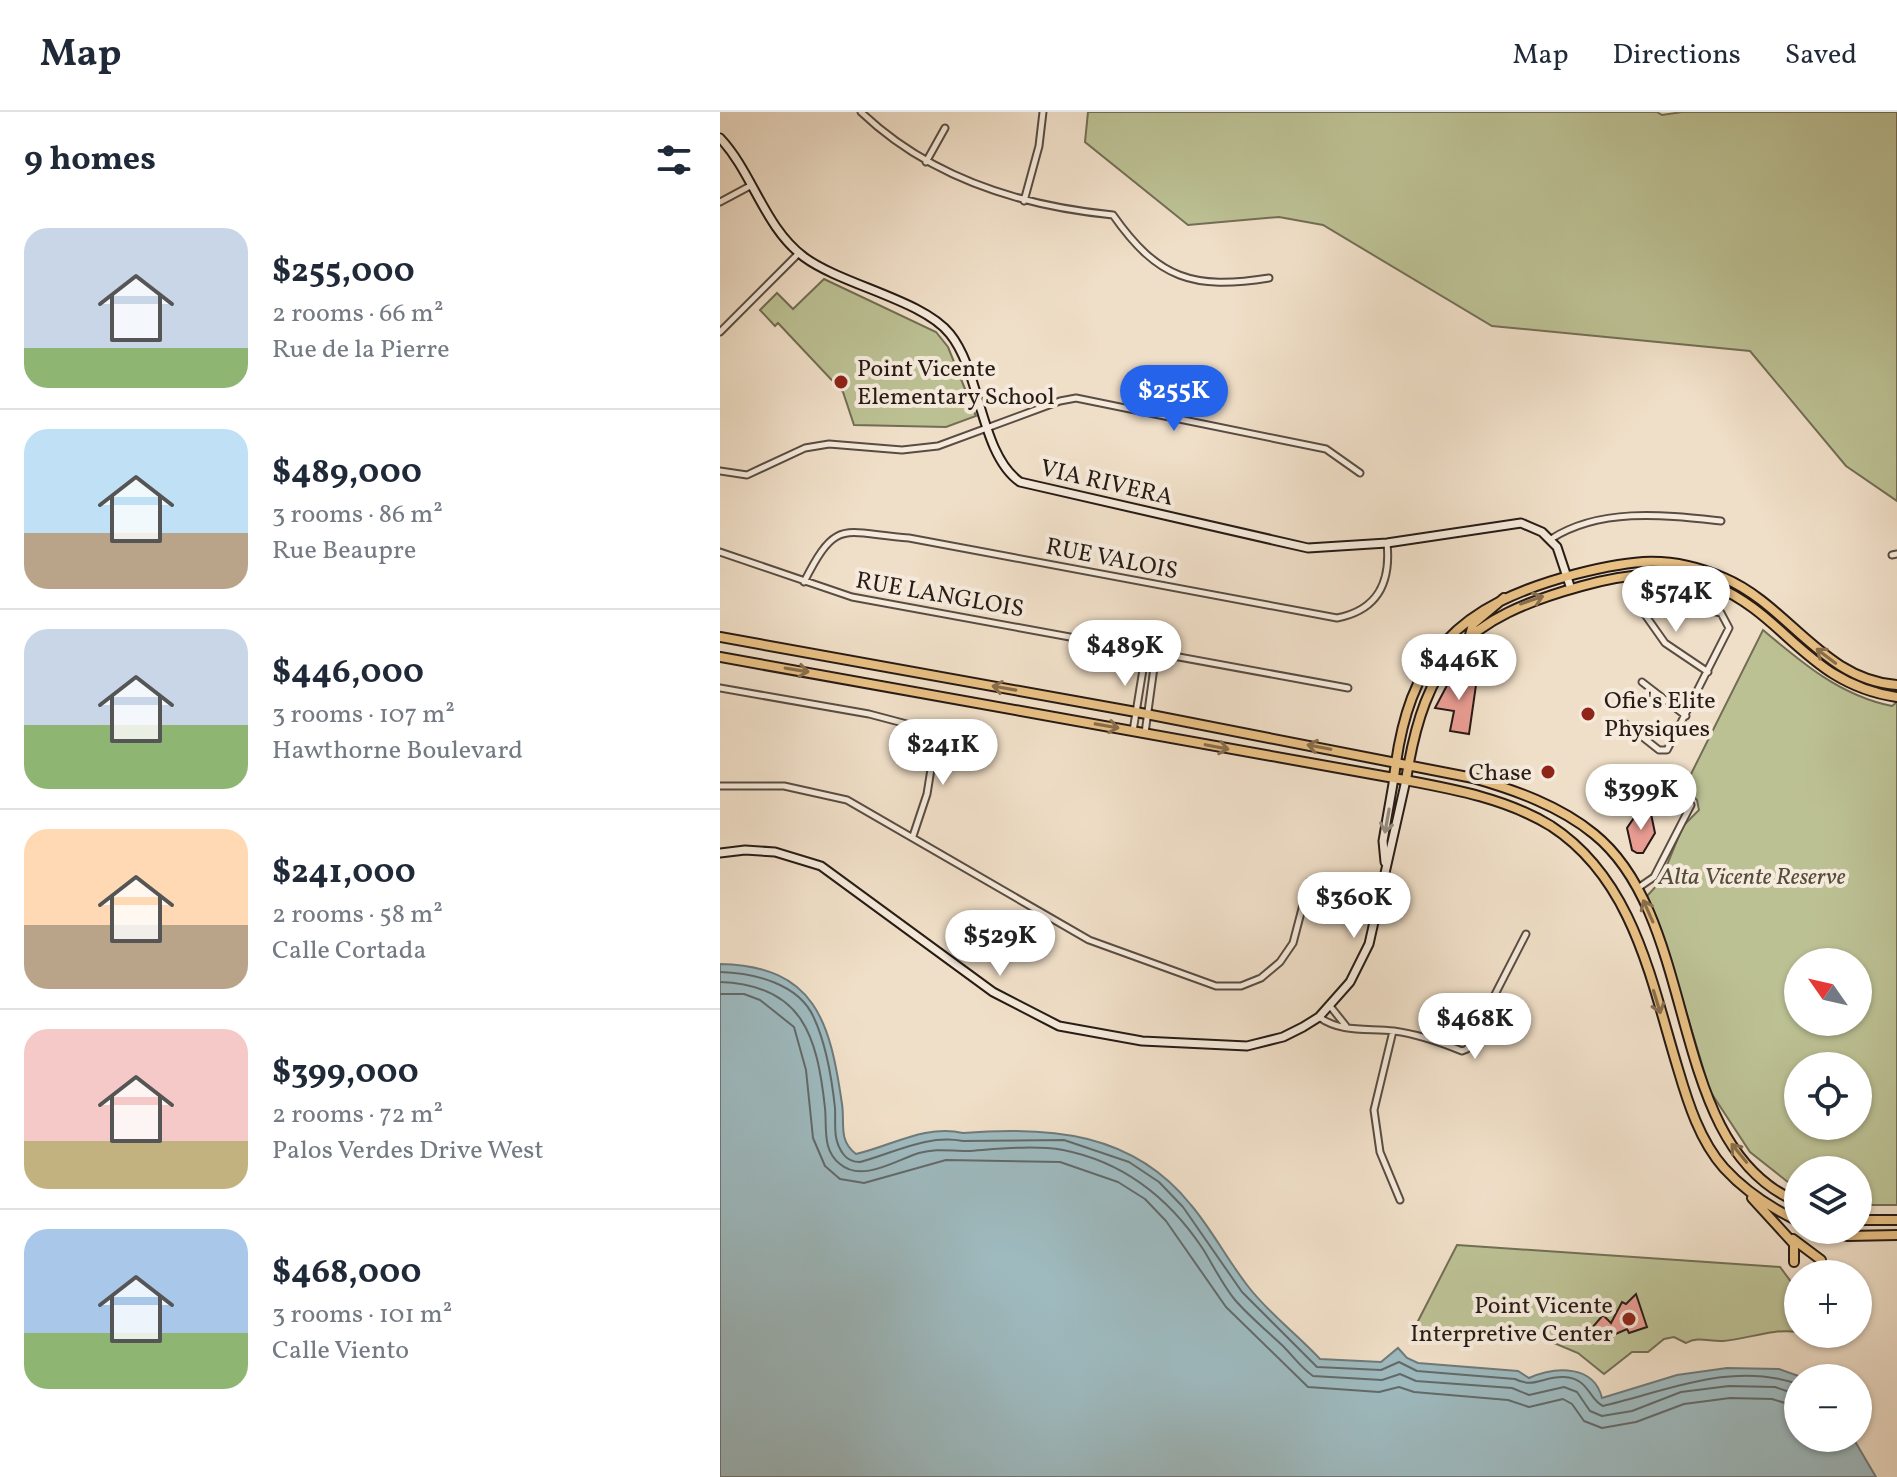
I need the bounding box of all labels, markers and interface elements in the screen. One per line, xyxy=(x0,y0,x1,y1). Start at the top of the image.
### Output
text: Map xyxy=(40,29,121,82)
text: Map xyxy=(1513,36,1569,75)
text: Directions xyxy=(1613,36,1741,75)
text: Saved xyxy=(1785,36,1857,75)
text: 9 homes xyxy=(24,137,156,184)
icon: filters xyxy=(652,138,696,182)
text: $255,000 xyxy=(272,249,415,296)
icon: home xyxy=(88,260,184,356)
text: 2 rooms · 66 m² xyxy=(272,296,444,332)
text: Rue de la Pierre xyxy=(272,332,449,368)
place label: Point Vicente Elementary School xyxy=(857,353,1055,415)
pin: $255K xyxy=(1118,365,1230,433)
marker: Point Vicente Elementary School xyxy=(832,373,850,391)
text: $255K xyxy=(1138,373,1210,409)
text: $489,000 xyxy=(272,450,422,497)
street label: VIA RIVERA xyxy=(1037,452,1177,516)
icon: home xyxy=(88,461,184,557)
text: 3 rooms · 86 m² xyxy=(272,497,443,533)
street label: RUE VALOIS xyxy=(1043,530,1181,589)
text: Rue Beaupre xyxy=(272,533,416,569)
street label: RUE LANGLOIS xyxy=(853,564,1026,627)
pin: $574K xyxy=(1620,566,1732,634)
text: $574K xyxy=(1640,574,1712,610)
one-way arrow xyxy=(1519,592,1544,607)
pin: $489K xyxy=(1069,620,1181,688)
text: $489K xyxy=(1086,628,1164,664)
pin: $446K xyxy=(1403,634,1515,702)
text: $446K xyxy=(1420,642,1499,678)
one-way arrow xyxy=(1816,647,1837,664)
text: $446,000 xyxy=(272,650,424,697)
icon: home xyxy=(88,661,184,757)
one-way arrow xyxy=(784,663,809,678)
one-way arrow xyxy=(992,680,1017,695)
place label: Ofie's Elite Physiques xyxy=(1604,685,1716,747)
text: 3 rooms · 107 m² xyxy=(272,697,455,733)
marker: Ofie's Elite Physiques xyxy=(1579,705,1597,723)
pin: $241K xyxy=(887,719,999,787)
one-way arrow xyxy=(1094,719,1120,734)
text: $241K xyxy=(907,727,979,763)
text: Hawthorne Boulevard xyxy=(272,733,523,769)
one-way arrow xyxy=(1307,739,1333,754)
one-way arrow xyxy=(1203,740,1229,755)
place label: Chase xyxy=(1468,757,1532,791)
marker: Chase xyxy=(1539,763,1557,781)
pin: $399K xyxy=(1585,764,1697,832)
text: $399K xyxy=(1603,772,1679,808)
one-way arrow xyxy=(1378,808,1393,833)
text: $241,000 xyxy=(272,850,416,897)
icon: home xyxy=(88,861,184,957)
park label: Alta Vicente Reserve xyxy=(1657,861,1846,895)
pin: $360K xyxy=(1298,872,1410,940)
text: $360K xyxy=(1316,880,1392,916)
text: 2 rooms · 58 m² xyxy=(272,897,443,933)
one-way arrow xyxy=(1640,899,1655,924)
pin: $529K xyxy=(944,910,1056,978)
text: $529K xyxy=(963,918,1037,954)
text: Calle Cortada xyxy=(272,933,426,969)
north arrow xyxy=(1784,948,1872,1036)
map controls xyxy=(1784,948,1872,1452)
one-way arrow xyxy=(1651,989,1665,1014)
pin: $468K xyxy=(1419,993,1531,1061)
text: $468K xyxy=(1436,1001,1514,1037)
text: $399,000 xyxy=(272,1050,419,1097)
button: locate xyxy=(1784,1052,1872,1140)
icon: home xyxy=(88,1061,184,1157)
text: 2 rooms · 72 m² xyxy=(272,1097,443,1133)
text: Palos Verdes Drive West xyxy=(272,1133,544,1169)
one-way arrow xyxy=(1730,1143,1748,1164)
button: layers xyxy=(1784,1156,1872,1244)
text: $468,000 xyxy=(272,1250,421,1297)
button: + xyxy=(1784,1260,1872,1348)
icon: home xyxy=(88,1261,184,1357)
place label: Point Vicente Interpretive Center xyxy=(1410,1290,1613,1352)
text: 3 rooms · 101 m² xyxy=(272,1297,452,1333)
marker: Point Vicente Interpretive Center xyxy=(1620,1310,1638,1328)
text: Calle Viento xyxy=(272,1333,409,1369)
button: − xyxy=(1784,1364,1872,1452)

